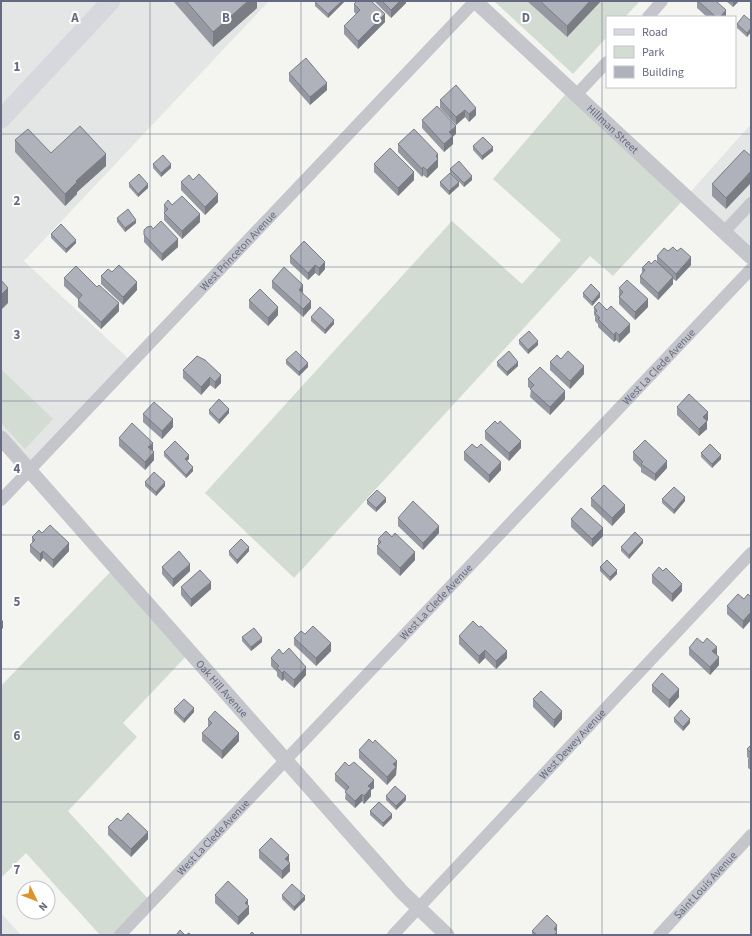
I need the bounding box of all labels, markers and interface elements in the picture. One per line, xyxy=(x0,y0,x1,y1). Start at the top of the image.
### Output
text: A xyxy=(70,9,79,27)
text: B xyxy=(222,9,230,27)
text: C xyxy=(372,9,380,27)
text: D xyxy=(522,9,530,27)
legend xyxy=(606,16,736,88)
text: Road xyxy=(642,24,668,41)
text: Park xyxy=(642,44,664,61)
text: 1 xyxy=(14,58,21,76)
text: Building xyxy=(642,64,684,81)
street label: Hillman Street xyxy=(583,101,642,157)
text: 2 xyxy=(14,192,21,210)
street label: West Princeton Avenue xyxy=(197,207,280,294)
street label: West La Clede Avenue xyxy=(619,325,699,408)
text: 3 xyxy=(14,326,21,344)
text: 4 xyxy=(14,460,21,478)
street label: West La Clede Avenue xyxy=(396,560,476,644)
text: 5 xyxy=(14,593,21,611)
street label: Oak Hill Avenue xyxy=(192,657,252,721)
street label: West Dewey Avenue xyxy=(536,705,610,783)
text: 6 xyxy=(14,727,21,745)
street label: West La Clede Avenue xyxy=(173,796,253,879)
street label: Saint Louis Avenue xyxy=(671,848,741,922)
text: 7 xyxy=(14,861,21,879)
north arrow xyxy=(16,880,56,920)
text: N xyxy=(35,899,51,914)

